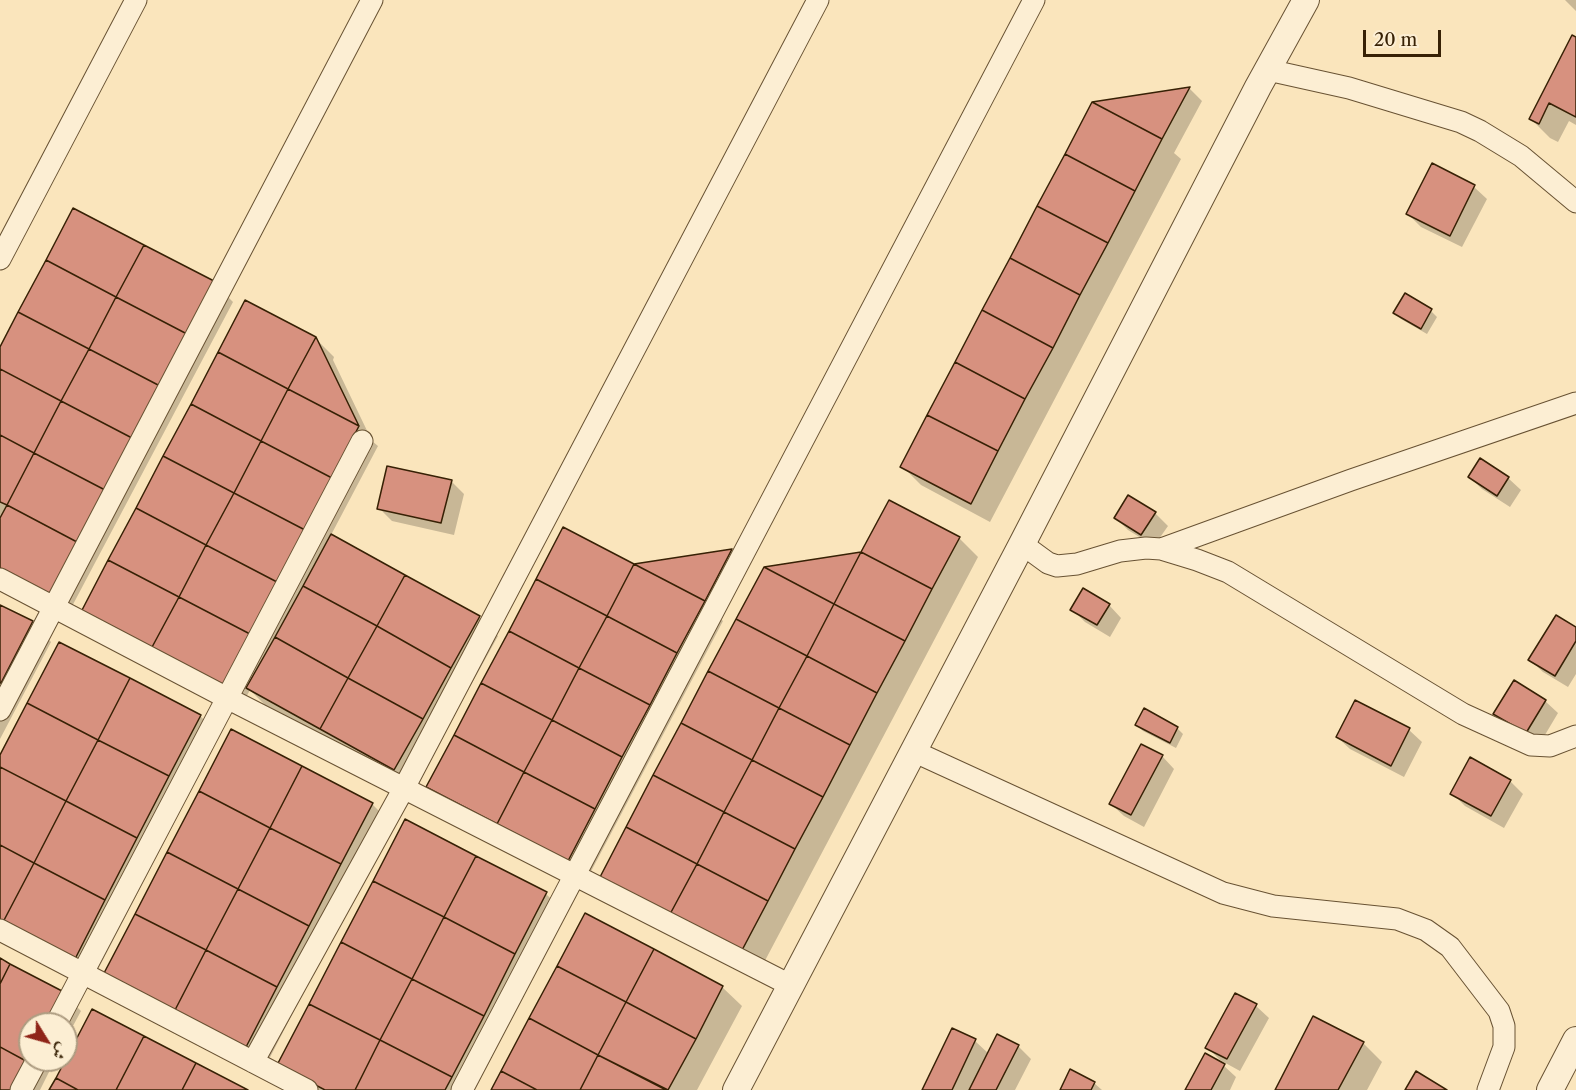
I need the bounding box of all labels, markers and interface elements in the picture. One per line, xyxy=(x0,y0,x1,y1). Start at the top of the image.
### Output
scale bar xyxy=(1366,18,1444,56)
text: 20 m xyxy=(1374,29,1417,51)
north arrow xyxy=(18,1012,78,1072)
text: ش xyxy=(48,1039,74,1064)

